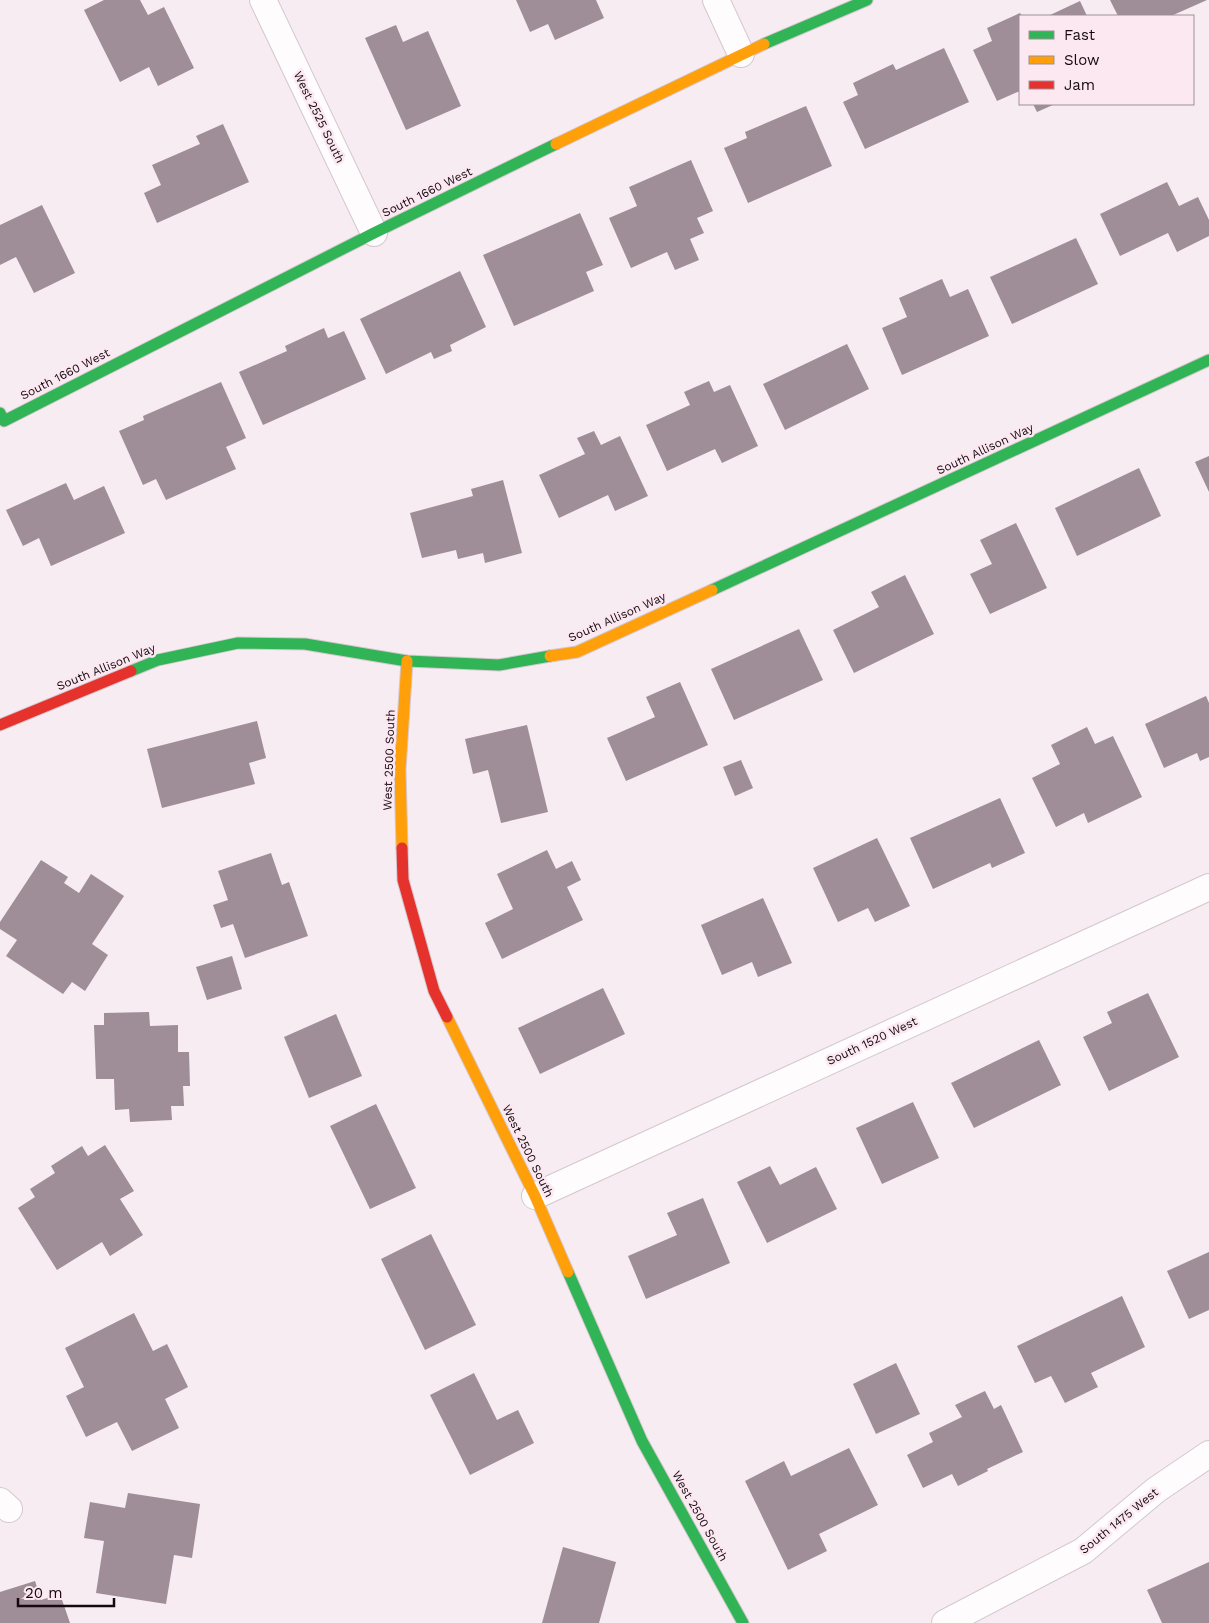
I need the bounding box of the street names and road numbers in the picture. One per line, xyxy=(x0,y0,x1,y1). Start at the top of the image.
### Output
street label: West 2525 South xyxy=(291,69,347,165)
street label: South 1660 West xyxy=(380,164,474,220)
street label: South 1660 West xyxy=(18,345,112,403)
street label: South Allison Way xyxy=(934,420,1036,478)
street label: South Allison Way xyxy=(566,589,669,645)
street label: South Allison Way xyxy=(55,640,158,693)
street label: West 2500 South xyxy=(380,709,398,811)
street label: South 1520 West xyxy=(825,1014,919,1068)
street label: West 2500 South xyxy=(500,1102,556,1200)
street label: West 2500 South xyxy=(669,1468,731,1564)
street label: South 1475 West xyxy=(1077,1485,1161,1557)

